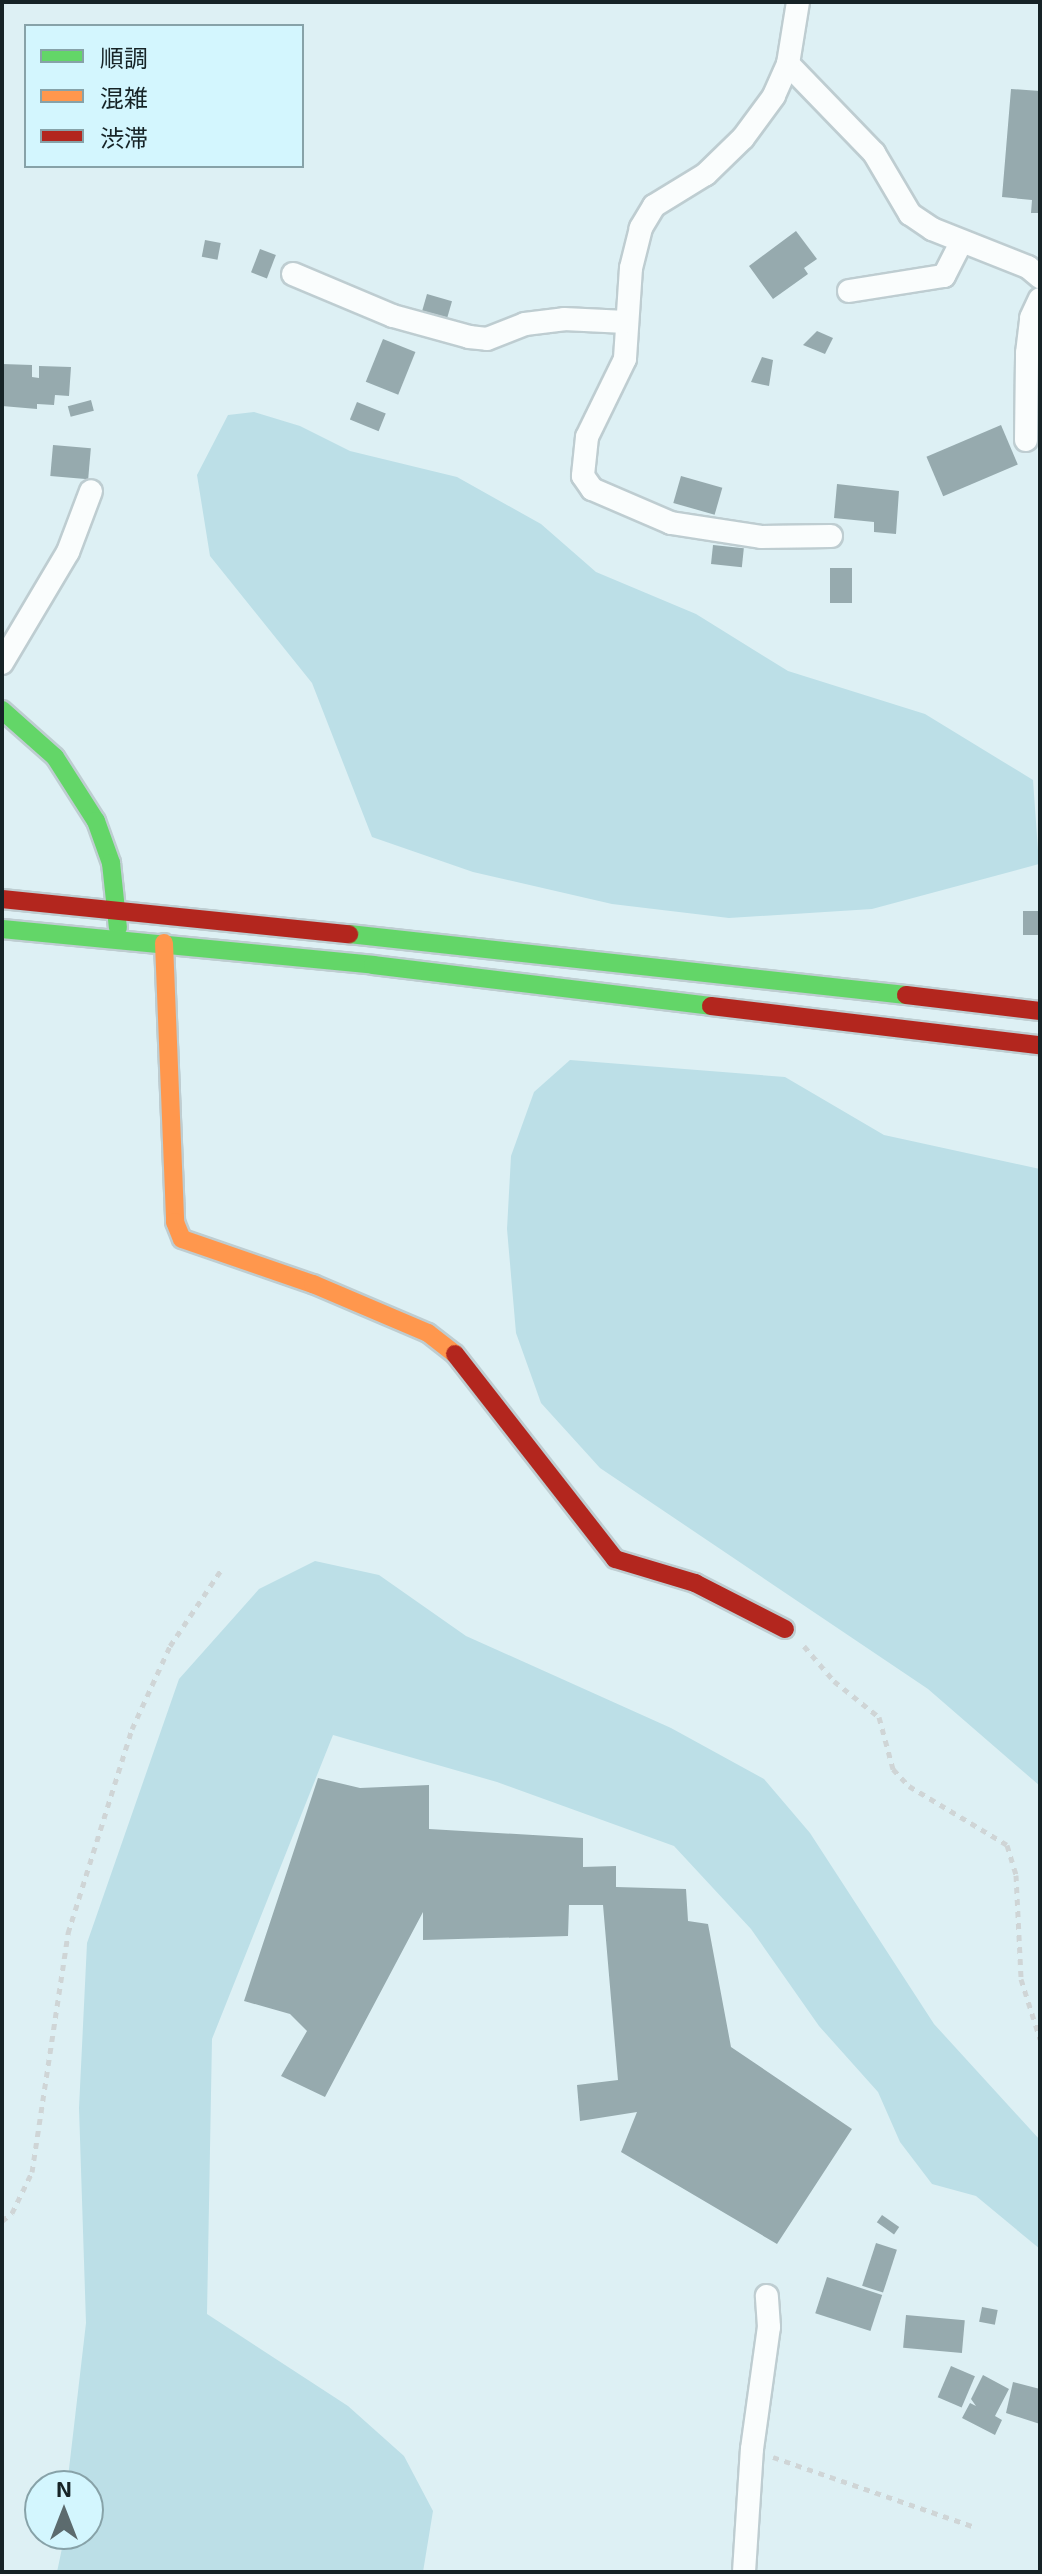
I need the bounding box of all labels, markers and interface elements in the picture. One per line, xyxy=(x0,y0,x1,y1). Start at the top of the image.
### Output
legend xyxy=(24,24,304,168)
text: 順調 xyxy=(100,43,148,72)
text: 混雑 xyxy=(100,83,148,112)
text: 渋滞 xyxy=(100,123,148,152)
north arrow xyxy=(24,2470,104,2550)
text: N xyxy=(56,2475,72,2501)

